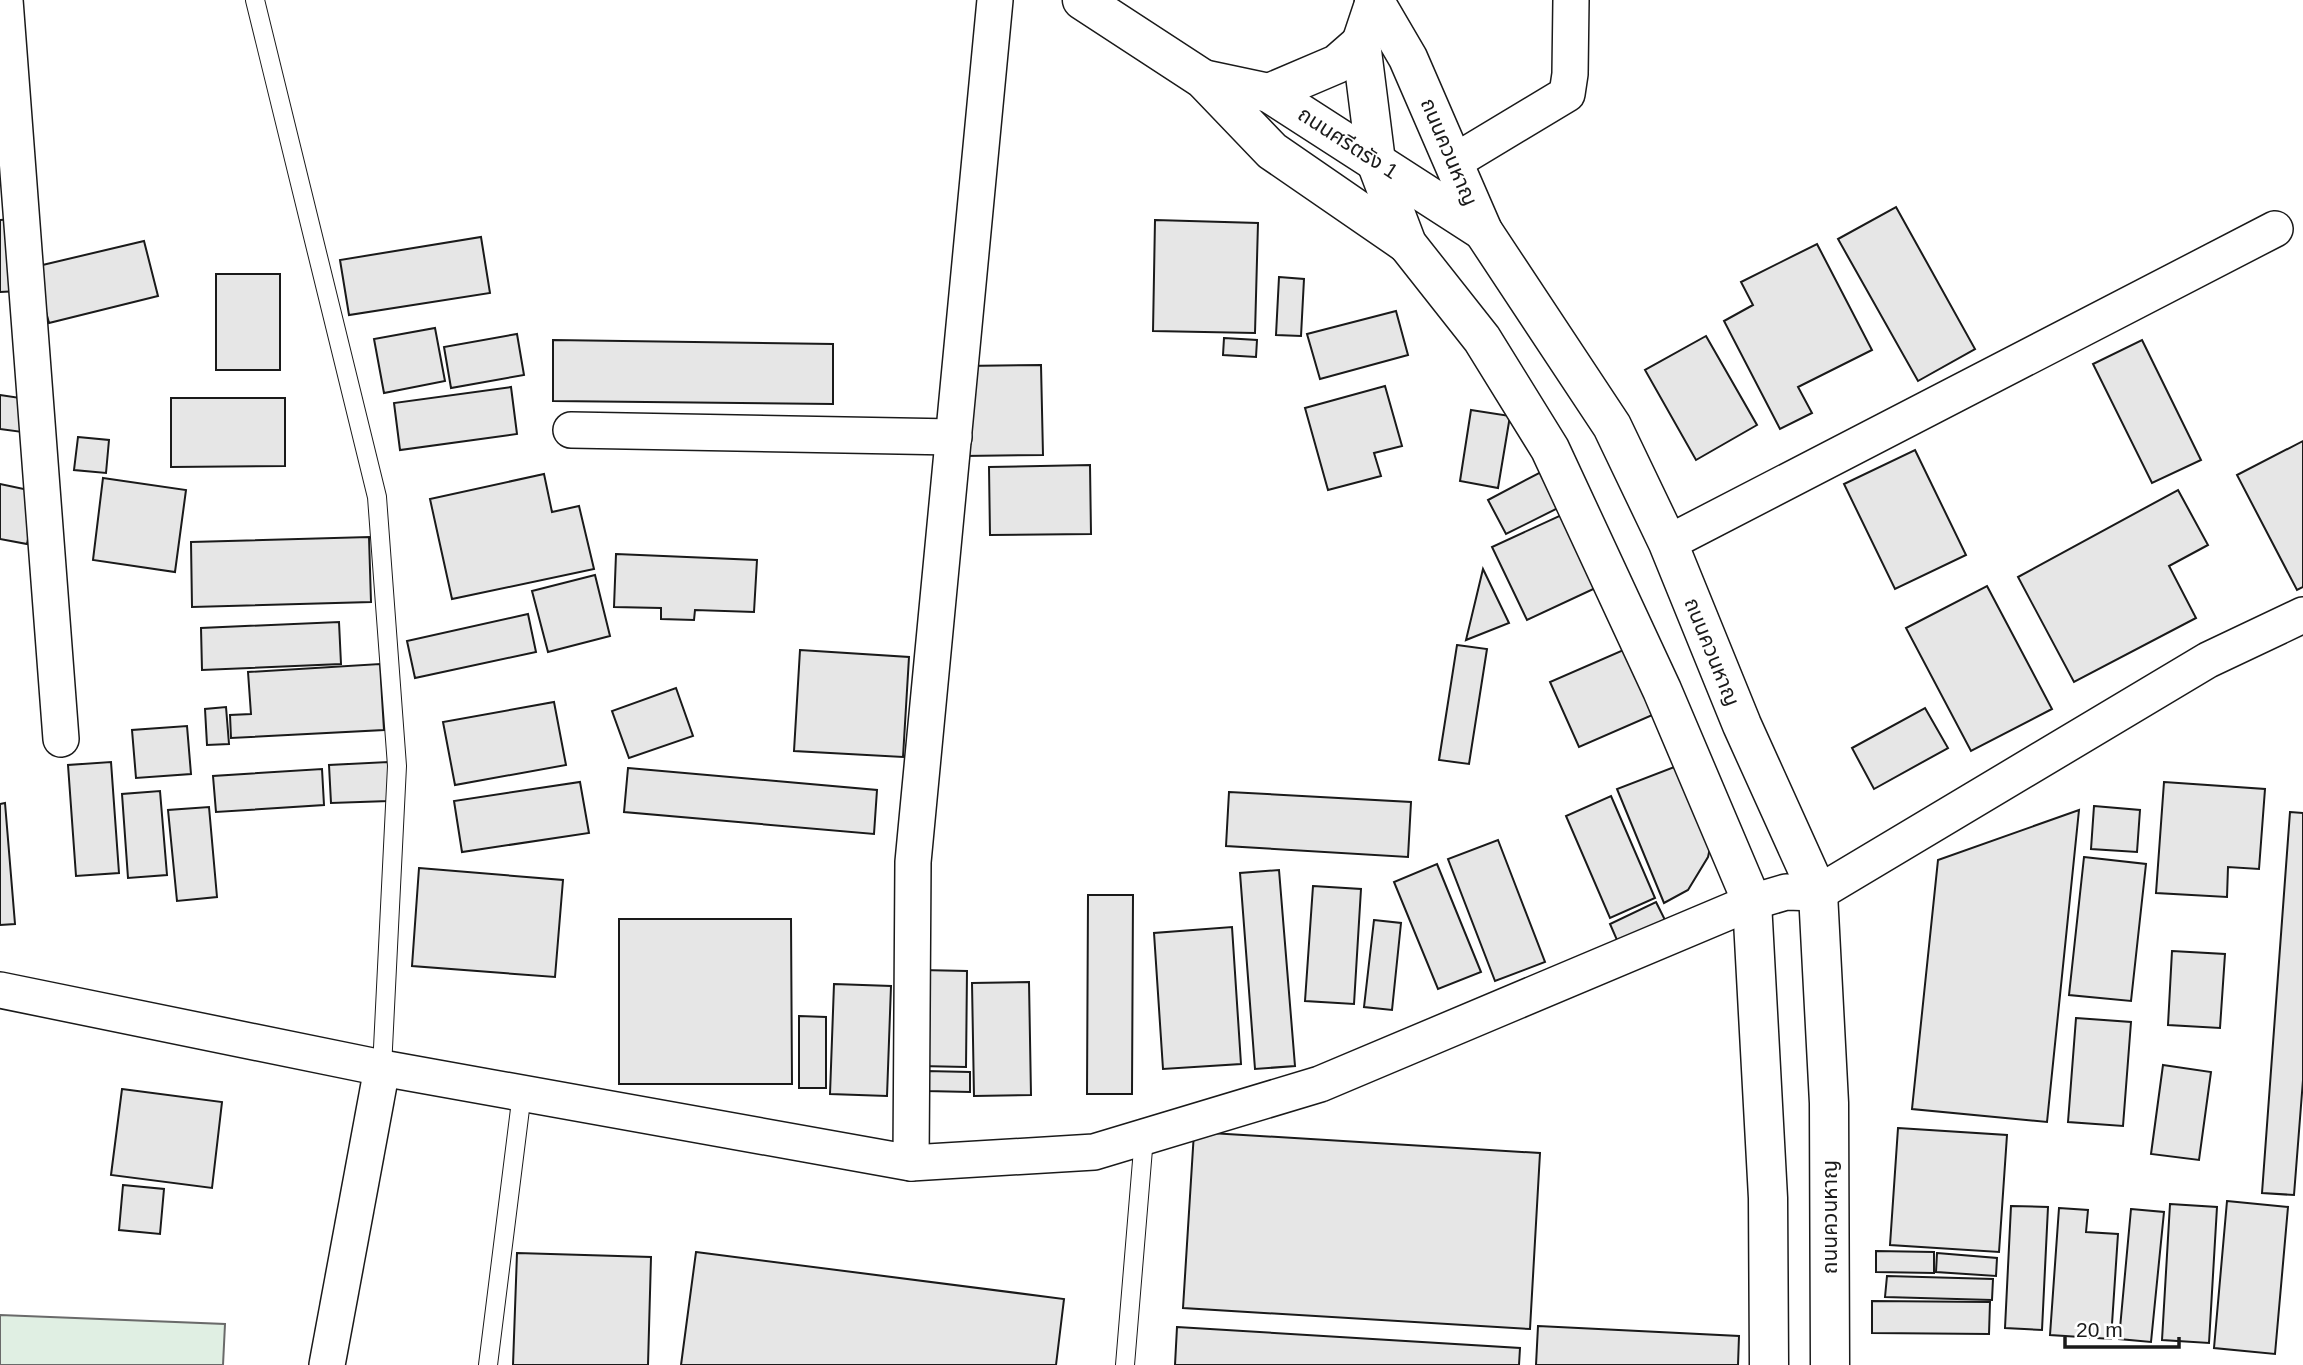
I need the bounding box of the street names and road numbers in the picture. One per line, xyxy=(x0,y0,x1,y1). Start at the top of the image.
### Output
street label: ถนนควนหาญ xyxy=(1417,95,1482,209)
street label: ถนนศรีตรัง 1 xyxy=(1294,102,1402,183)
street label: ถนนควนหาญ xyxy=(1680,594,1745,709)
street label: ถนนควนหาญ xyxy=(1818,1160,1841,1274)

